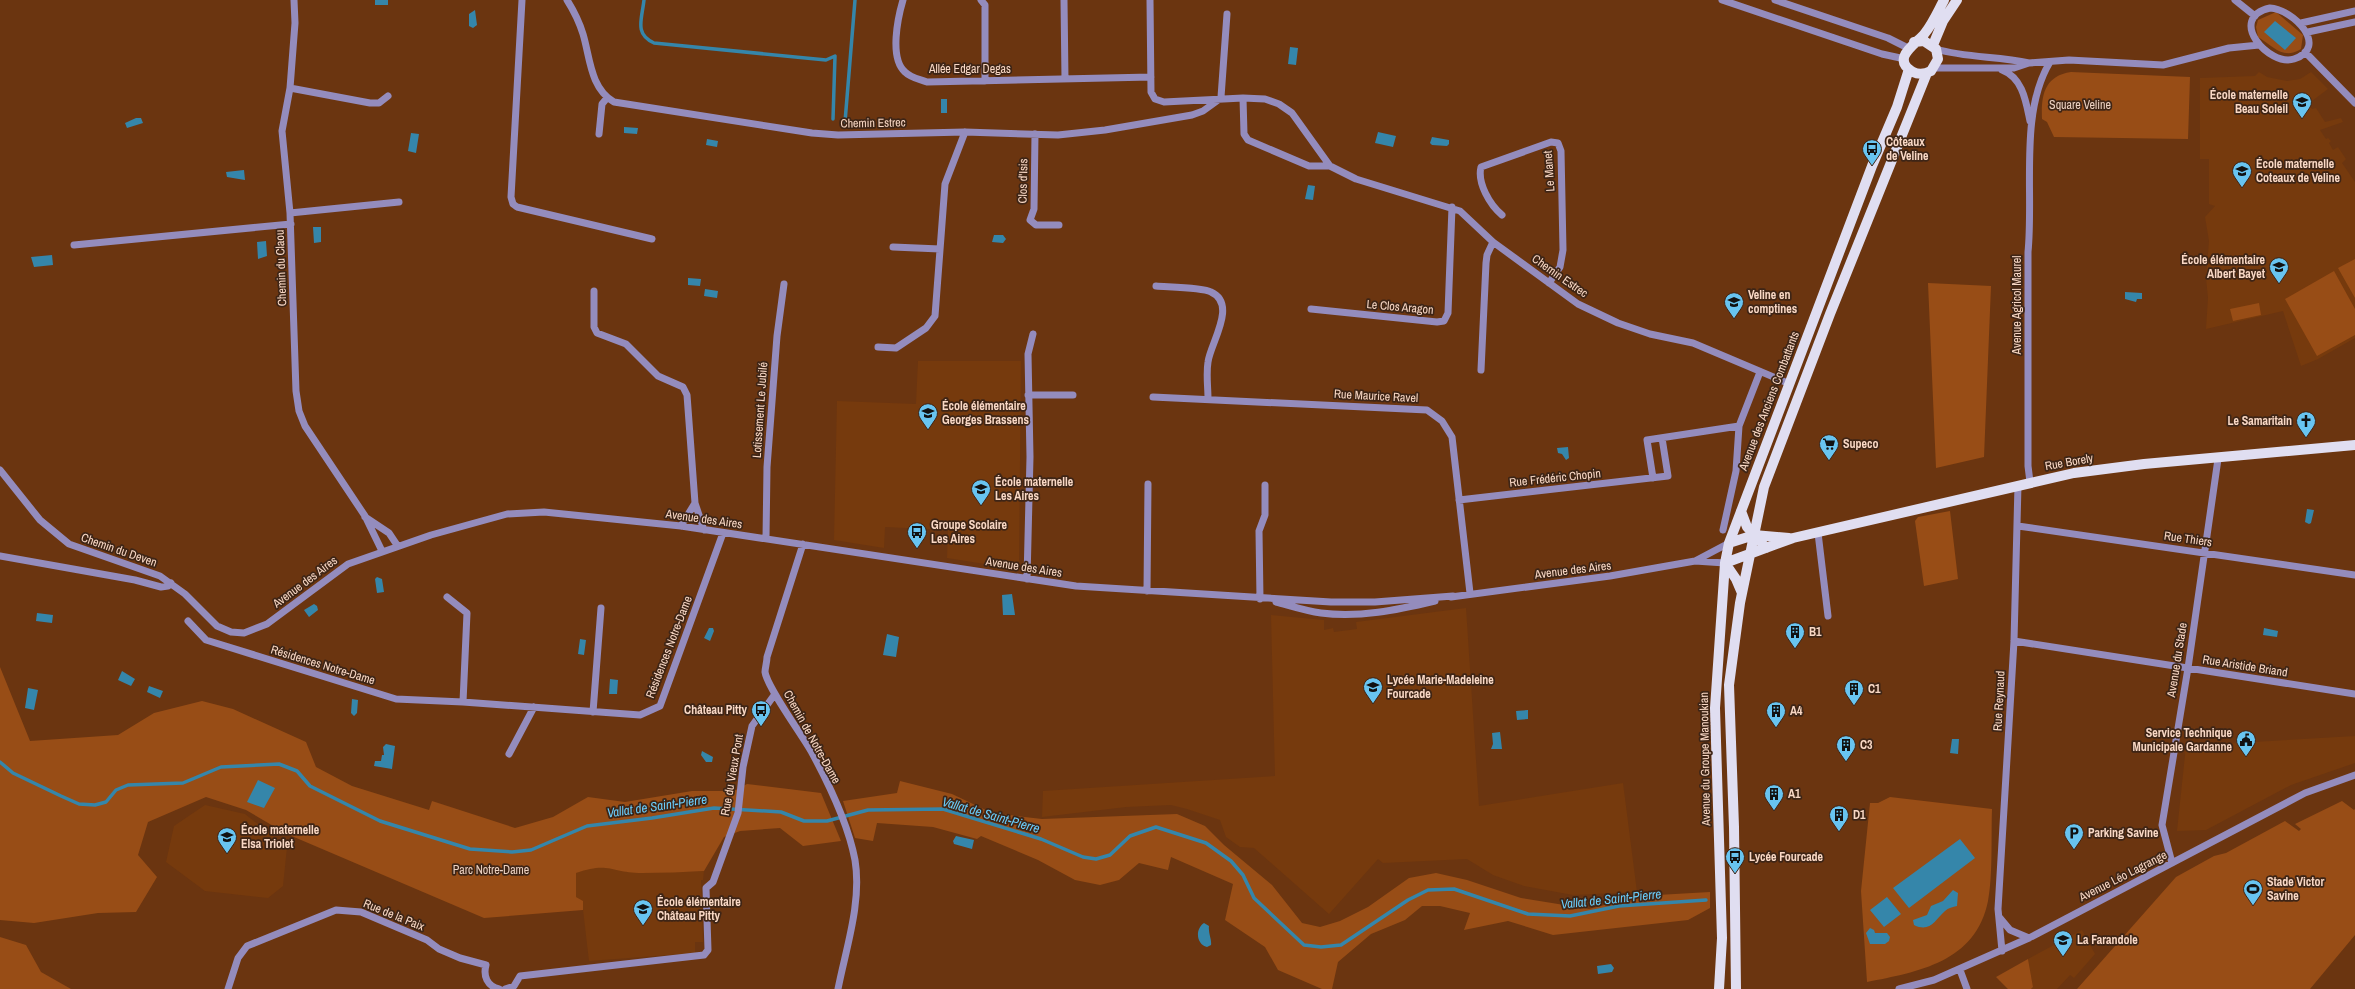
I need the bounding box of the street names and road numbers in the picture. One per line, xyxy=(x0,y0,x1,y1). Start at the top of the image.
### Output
street label: Allée Edgar Degas xyxy=(928,61,1011,77)
street label: Chemin Estrec xyxy=(840,114,906,132)
street label: Le Manet xyxy=(1540,150,1558,192)
street label: Clos d'Isis xyxy=(1015,158,1031,204)
street label: Chemin du Claou xyxy=(272,229,290,307)
street label: Chemin Estrec xyxy=(1529,251,1591,301)
street label: Avenue Agricol Maurel xyxy=(2009,256,2025,355)
street label: Le Clos Aragon xyxy=(1366,296,1434,318)
street label: Avenue des Anciens Combattants xyxy=(1735,329,1803,474)
street label: Lotissement Le Jubilé xyxy=(749,361,771,459)
street label: Rue Maurice Ravel xyxy=(1334,386,1418,406)
street label: Rue Borely xyxy=(2044,450,2094,474)
street label: Rue Frédéric Chopin xyxy=(1508,465,1602,491)
street label: Avenue des Aires xyxy=(664,506,743,532)
street label: Rue Thiers xyxy=(2163,528,2213,550)
street label: Chemin du Deven xyxy=(79,530,159,570)
street label: Avenue des Aires xyxy=(269,552,341,612)
street label: Avenue des Aires xyxy=(984,553,1063,581)
street label: Avenue des Aires xyxy=(1533,557,1612,583)
street label: Résidences Notre-Dame xyxy=(642,594,696,700)
street label: Avenue du Stade xyxy=(2163,622,2191,699)
street label: Résidences Notre-Dame xyxy=(269,642,377,688)
street label: Rue Aristide Briand xyxy=(2201,651,2289,681)
street label: Rue Reynaud xyxy=(1989,671,2009,731)
street label: Chemin de Notre-Dame xyxy=(780,687,844,787)
street label: Avenue du Groupe Manoukian xyxy=(1696,692,1714,827)
street label: Rue du Vieux Pont xyxy=(717,733,747,817)
street label: Avenue Léo Lagrange xyxy=(2075,847,2170,906)
street label: Rue de la Paix xyxy=(361,895,427,935)

